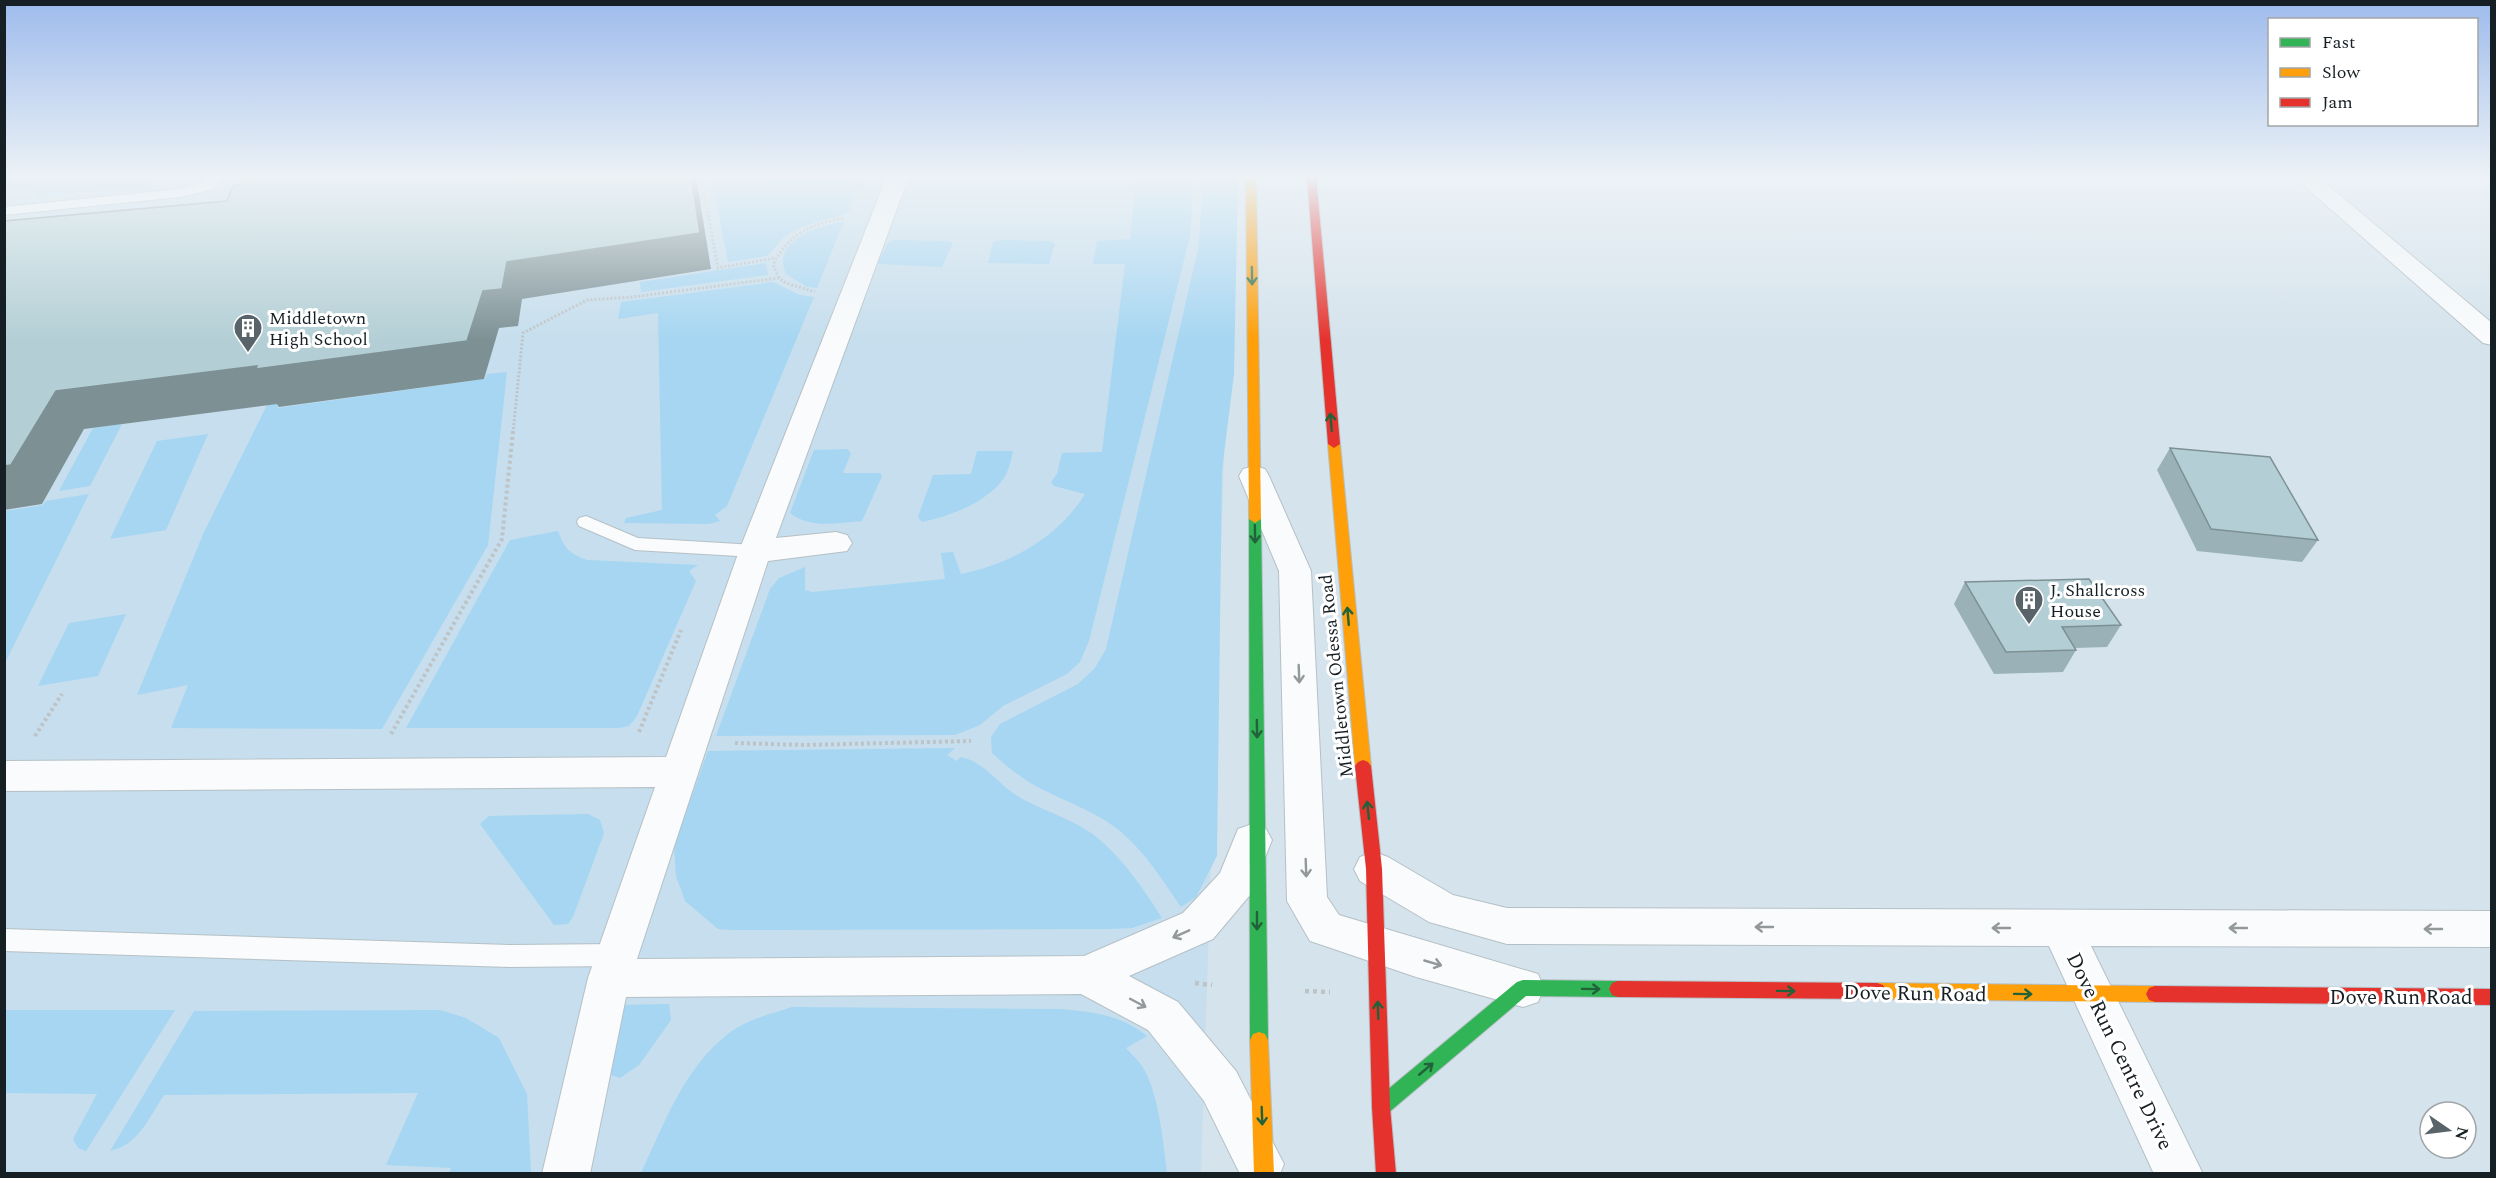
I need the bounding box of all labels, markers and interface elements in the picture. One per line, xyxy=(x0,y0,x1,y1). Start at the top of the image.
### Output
legend xyxy=(2268,18,2478,126)
text: Fast xyxy=(2322,29,2355,56)
text: Slow xyxy=(2322,59,2361,86)
text: Jam xyxy=(2322,89,2353,116)
one-way arrow xyxy=(1246,266,1258,286)
place label: Middletown High School xyxy=(269,305,368,353)
building icon: Middletown High School xyxy=(232,312,264,354)
one-way arrow xyxy=(1325,413,1336,433)
one-way arrow xyxy=(1249,523,1261,543)
street label: Middletown Odessa Road xyxy=(1312,573,1361,779)
place label: J. Shallcross House xyxy=(2050,577,2145,625)
building icon: J. Shallcross House xyxy=(2013,584,2045,626)
one-way arrow xyxy=(1342,607,1353,627)
one-way arrow xyxy=(1293,663,1304,683)
one-way arrow xyxy=(1251,718,1263,738)
one-way arrow xyxy=(1362,801,1373,821)
one-way arrow xyxy=(1300,858,1311,878)
one-way arrow xyxy=(1251,911,1263,931)
one-way arrow xyxy=(1755,921,1775,933)
one-way arrow xyxy=(1992,922,2012,934)
one-way arrow xyxy=(2229,922,2249,934)
one-way arrow xyxy=(2424,923,2444,935)
one-way arrow xyxy=(1172,928,1190,940)
street label: Dove Run Centre Drive xyxy=(2057,947,2181,1156)
one-way arrow xyxy=(1423,958,1442,969)
street label: Dove Run Road xyxy=(1843,977,1987,1011)
street label: Dove Run Road xyxy=(2329,982,2473,1014)
one-way arrow xyxy=(1581,983,1601,995)
one-way arrow xyxy=(1776,986,1796,997)
one-way arrow xyxy=(2013,989,2033,1000)
one-way arrow xyxy=(1128,998,1146,1009)
one-way arrow xyxy=(1373,1001,1384,1021)
one-way arrow xyxy=(1418,1063,1434,1076)
north arrow xyxy=(2418,1100,2478,1160)
one-way arrow xyxy=(1256,1106,1268,1126)
text: N xyxy=(2448,1124,2475,1143)

